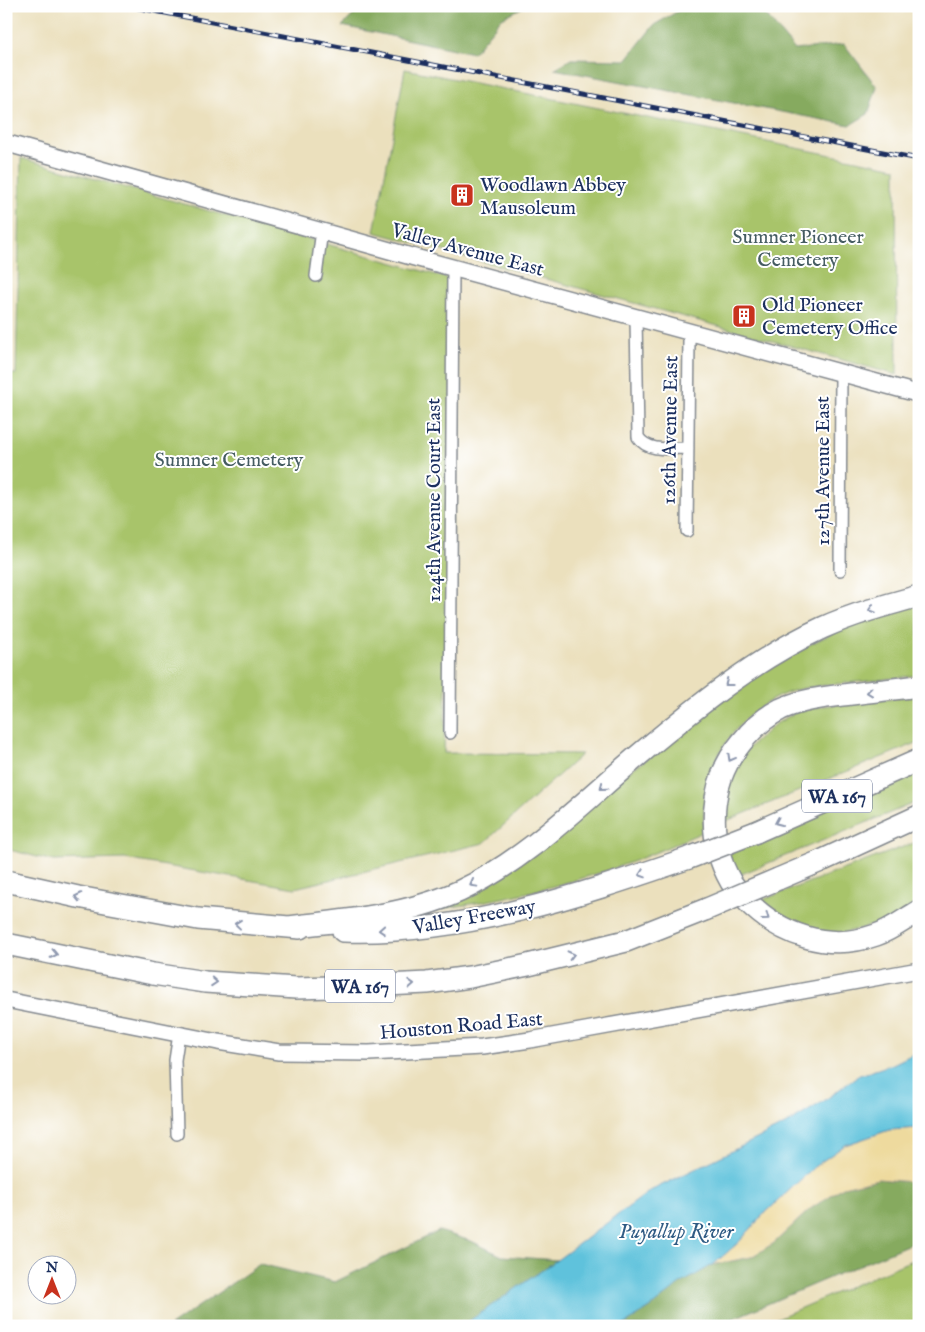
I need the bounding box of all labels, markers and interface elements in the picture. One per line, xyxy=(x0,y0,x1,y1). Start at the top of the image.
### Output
place label: Woodlawn Abbey Mausoleum xyxy=(480,173,626,221)
building icon: Woodlawn Abbey Mausoleum xyxy=(449,182,475,208)
street label: Valley Avenue East xyxy=(388,218,547,283)
park label: Sumner Pioneer Cemetery xyxy=(732,225,864,273)
place label: Old Pioneer Cemetery Office xyxy=(762,293,898,341)
building icon: Old Pioneer Cemetery Office xyxy=(731,303,757,329)
street label: 126th Avenue East xyxy=(657,355,684,505)
street label: 127th Avenue East xyxy=(811,396,836,546)
street label: 124th Avenue Court East xyxy=(422,398,447,602)
park label: Sumner Cemetery xyxy=(155,448,304,473)
one-way arrow xyxy=(868,604,877,614)
one-way arrow xyxy=(725,678,734,686)
one-way arrow xyxy=(866,686,874,697)
one-way arrow xyxy=(727,753,737,762)
road number: WA 167 xyxy=(802,779,872,812)
one-way arrow xyxy=(599,781,608,790)
one-way arrow xyxy=(774,815,783,826)
one-way arrow xyxy=(639,868,647,878)
one-way arrow xyxy=(469,877,478,887)
one-way arrow xyxy=(74,892,83,903)
street label: Valley Freeway xyxy=(410,894,538,941)
one-way arrow xyxy=(760,912,769,920)
one-way arrow xyxy=(234,919,242,930)
one-way arrow xyxy=(377,924,385,935)
one-way arrow xyxy=(50,948,58,958)
one-way arrow xyxy=(566,950,574,960)
road number: WA 167 xyxy=(325,969,395,1002)
one-way arrow xyxy=(210,977,218,988)
one-way arrow xyxy=(407,978,415,989)
street label: Houston Road East xyxy=(379,1007,544,1046)
water label: Puyallup River xyxy=(619,1219,734,1246)
north arrow xyxy=(28,1254,78,1304)
text: N xyxy=(45,1259,58,1277)

